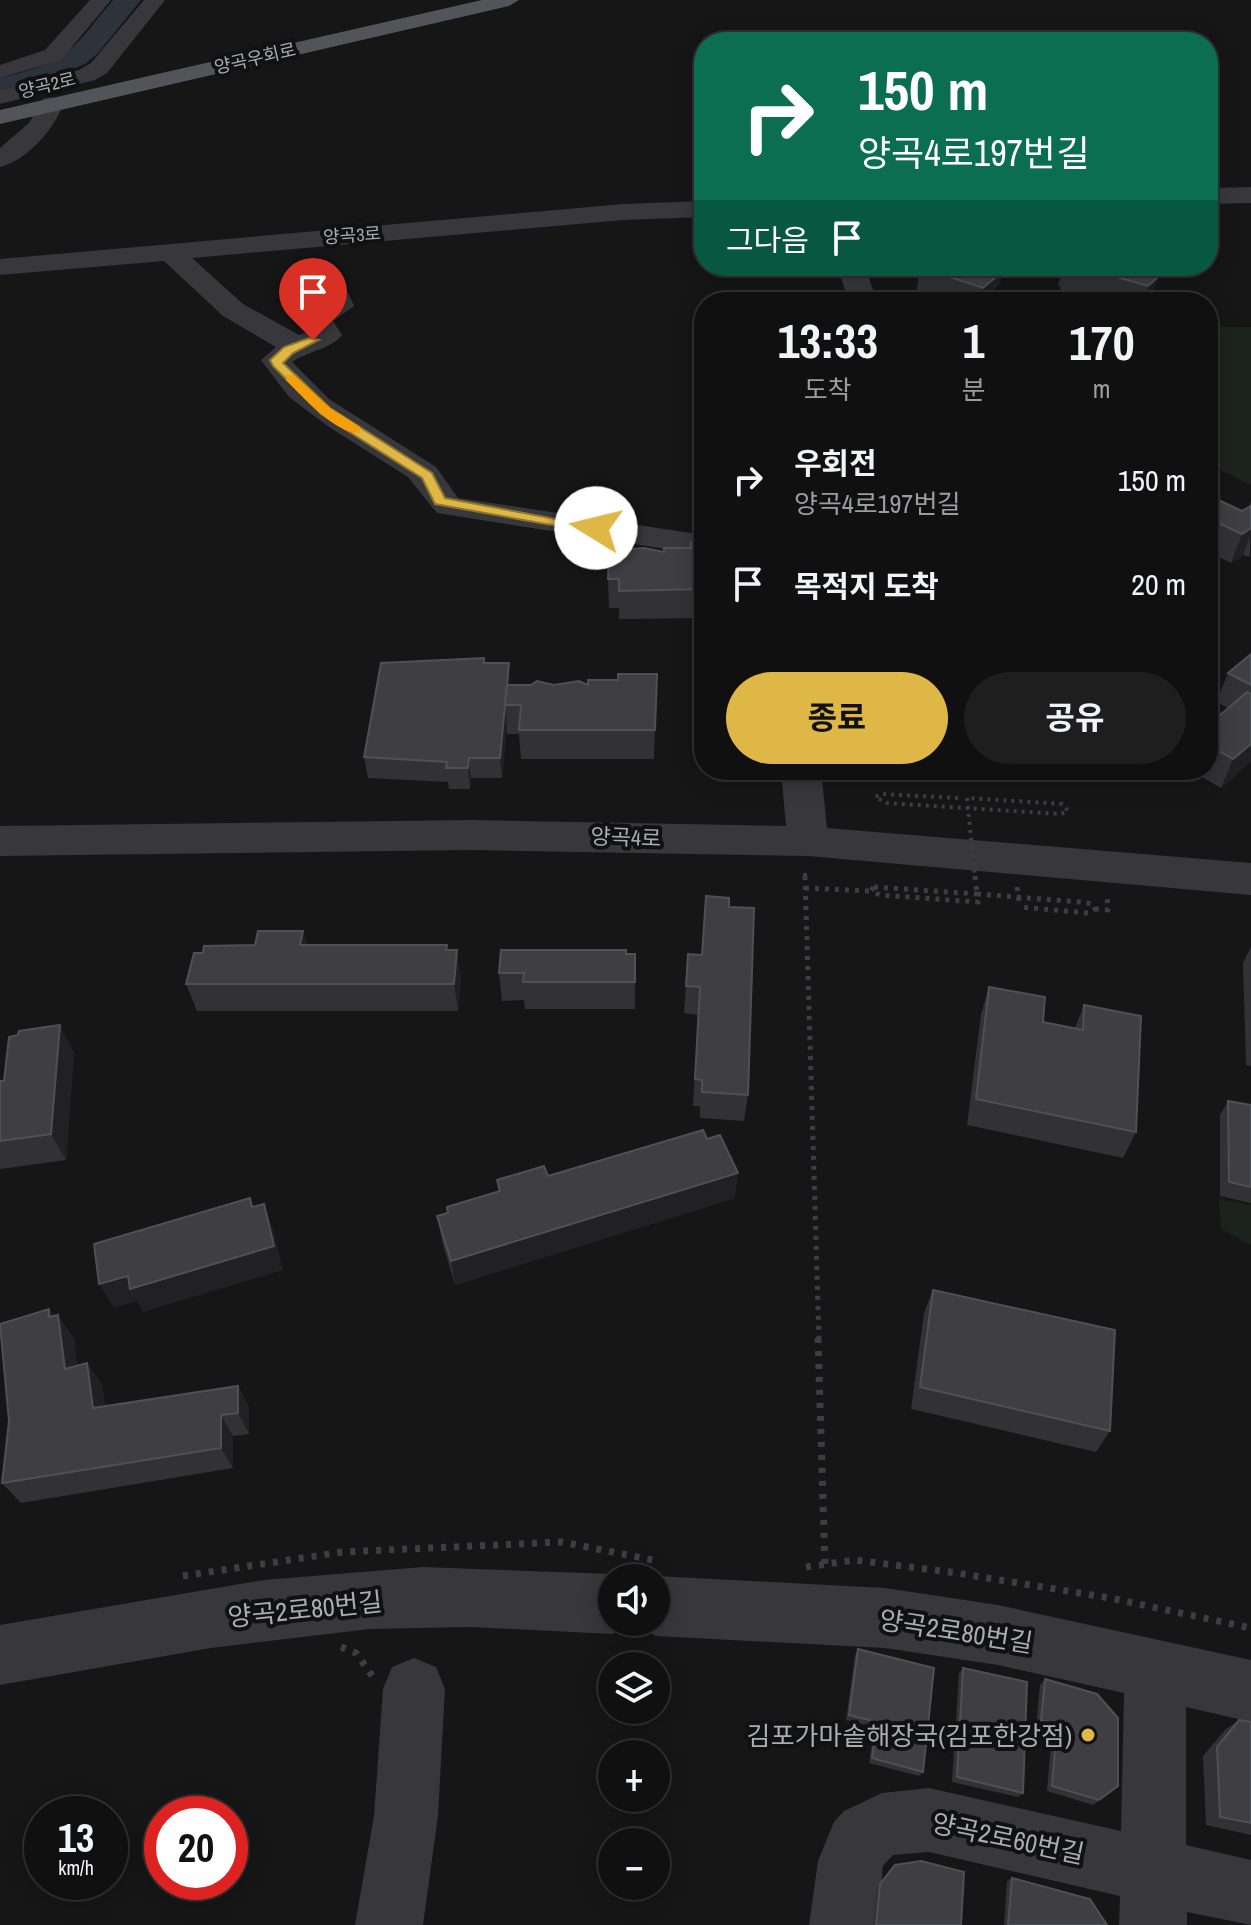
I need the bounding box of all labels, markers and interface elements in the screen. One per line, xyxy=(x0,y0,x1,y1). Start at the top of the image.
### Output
street label: 양곡우회로 xyxy=(212,37,298,79)
text: 150 m xyxy=(858,52,988,127)
icon: right xyxy=(726,64,830,168)
street label: 양곡2로 xyxy=(16,66,78,104)
text: 양곡4로197번길 xyxy=(858,129,1089,177)
icon: arrive xyxy=(825,216,869,260)
text: 그다음 xyxy=(726,220,809,260)
street label: 양곡3로 xyxy=(322,221,382,249)
pin xyxy=(279,258,347,340)
icon: arrive xyxy=(291,270,335,314)
text: 13:33 xyxy=(777,308,878,373)
text: 1 xyxy=(963,308,984,373)
text: 170 xyxy=(1069,310,1135,375)
text: m xyxy=(1093,371,1111,406)
text: 도착 xyxy=(804,372,852,407)
text: 분 xyxy=(962,372,985,407)
text: 우회전 xyxy=(794,443,877,483)
icon: right xyxy=(726,458,770,502)
text: 150 m xyxy=(1118,460,1186,500)
position arrow xyxy=(554,486,638,570)
text: 양곡4로197번길 xyxy=(794,486,961,521)
icon: arrive xyxy=(726,562,770,606)
text: 20 m xyxy=(1131,564,1186,604)
text: 목적지 도착 xyxy=(794,566,939,606)
button: 종료 xyxy=(726,672,948,764)
button: 공유 xyxy=(964,672,1186,764)
street label: 양곡4로 xyxy=(590,821,662,853)
map controls xyxy=(598,1564,670,1900)
button: sound xyxy=(598,1564,670,1636)
street label: 양곡2로80번길 xyxy=(226,1583,384,1635)
street label: 양곡2로80번길 xyxy=(877,1602,1035,1660)
button: layers xyxy=(598,1652,670,1724)
place label: 김포가마솥해장국(김포한강점) xyxy=(747,1718,1072,1753)
marker: 김포가마솥해장국(김포한강점) xyxy=(1079,1726,1097,1744)
button: + xyxy=(598,1740,670,1812)
speed limit sign: 20 xyxy=(144,1796,248,1900)
street label: 양곡2로60번길 xyxy=(928,1805,1088,1871)
text: 13 xyxy=(58,1811,94,1864)
button: − xyxy=(598,1828,670,1900)
text: km/h xyxy=(58,1854,94,1881)

